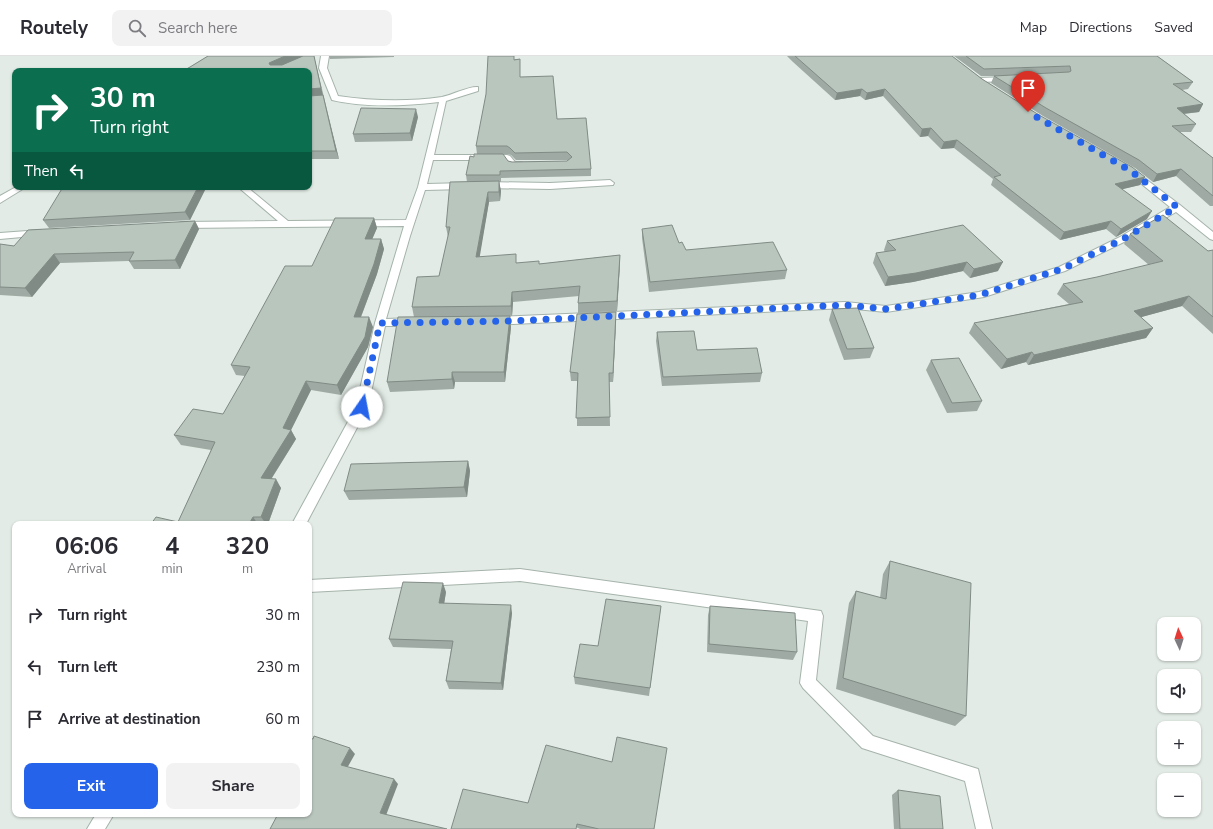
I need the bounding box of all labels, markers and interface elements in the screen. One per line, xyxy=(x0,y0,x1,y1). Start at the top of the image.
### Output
search box xyxy=(112,10,392,46)
text: Routely xyxy=(20,15,88,41)
icon: search xyxy=(126,17,148,39)
text: Search here xyxy=(158,18,238,38)
text: Map xyxy=(1020,18,1047,37)
text: Directions xyxy=(1069,18,1132,37)
text: Saved xyxy=(1154,18,1193,37)
pin xyxy=(1011,71,1045,112)
icon: arrive xyxy=(1017,77,1039,99)
text: 30 m xyxy=(90,79,156,117)
icon: right xyxy=(24,84,76,136)
text: Turn right xyxy=(90,115,169,139)
icon: left xyxy=(66,160,88,182)
text: Then xyxy=(24,161,58,181)
position arrow xyxy=(341,386,383,428)
text: 06:06 xyxy=(55,530,118,562)
text: 4 xyxy=(165,530,179,562)
text: 320 xyxy=(226,530,269,562)
text: Arrival xyxy=(67,560,106,578)
text: min xyxy=(161,560,183,578)
text: m xyxy=(242,560,253,578)
icon: right xyxy=(24,604,46,626)
text: Turn right xyxy=(58,605,127,625)
text: 30 m xyxy=(265,605,300,625)
north arrow xyxy=(1157,617,1201,661)
map controls xyxy=(1157,617,1201,817)
icon: left xyxy=(24,656,46,678)
text: Turn left xyxy=(58,657,117,677)
text: 230 m xyxy=(256,657,300,677)
button: sound xyxy=(1157,669,1201,713)
icon: arrive xyxy=(24,708,46,730)
text: Arrive at destination xyxy=(58,709,201,729)
text: 60 m xyxy=(265,709,300,729)
button: + xyxy=(1157,721,1201,765)
button: Exit xyxy=(24,763,158,809)
button: Share xyxy=(166,763,300,809)
button: − xyxy=(1157,773,1201,817)

